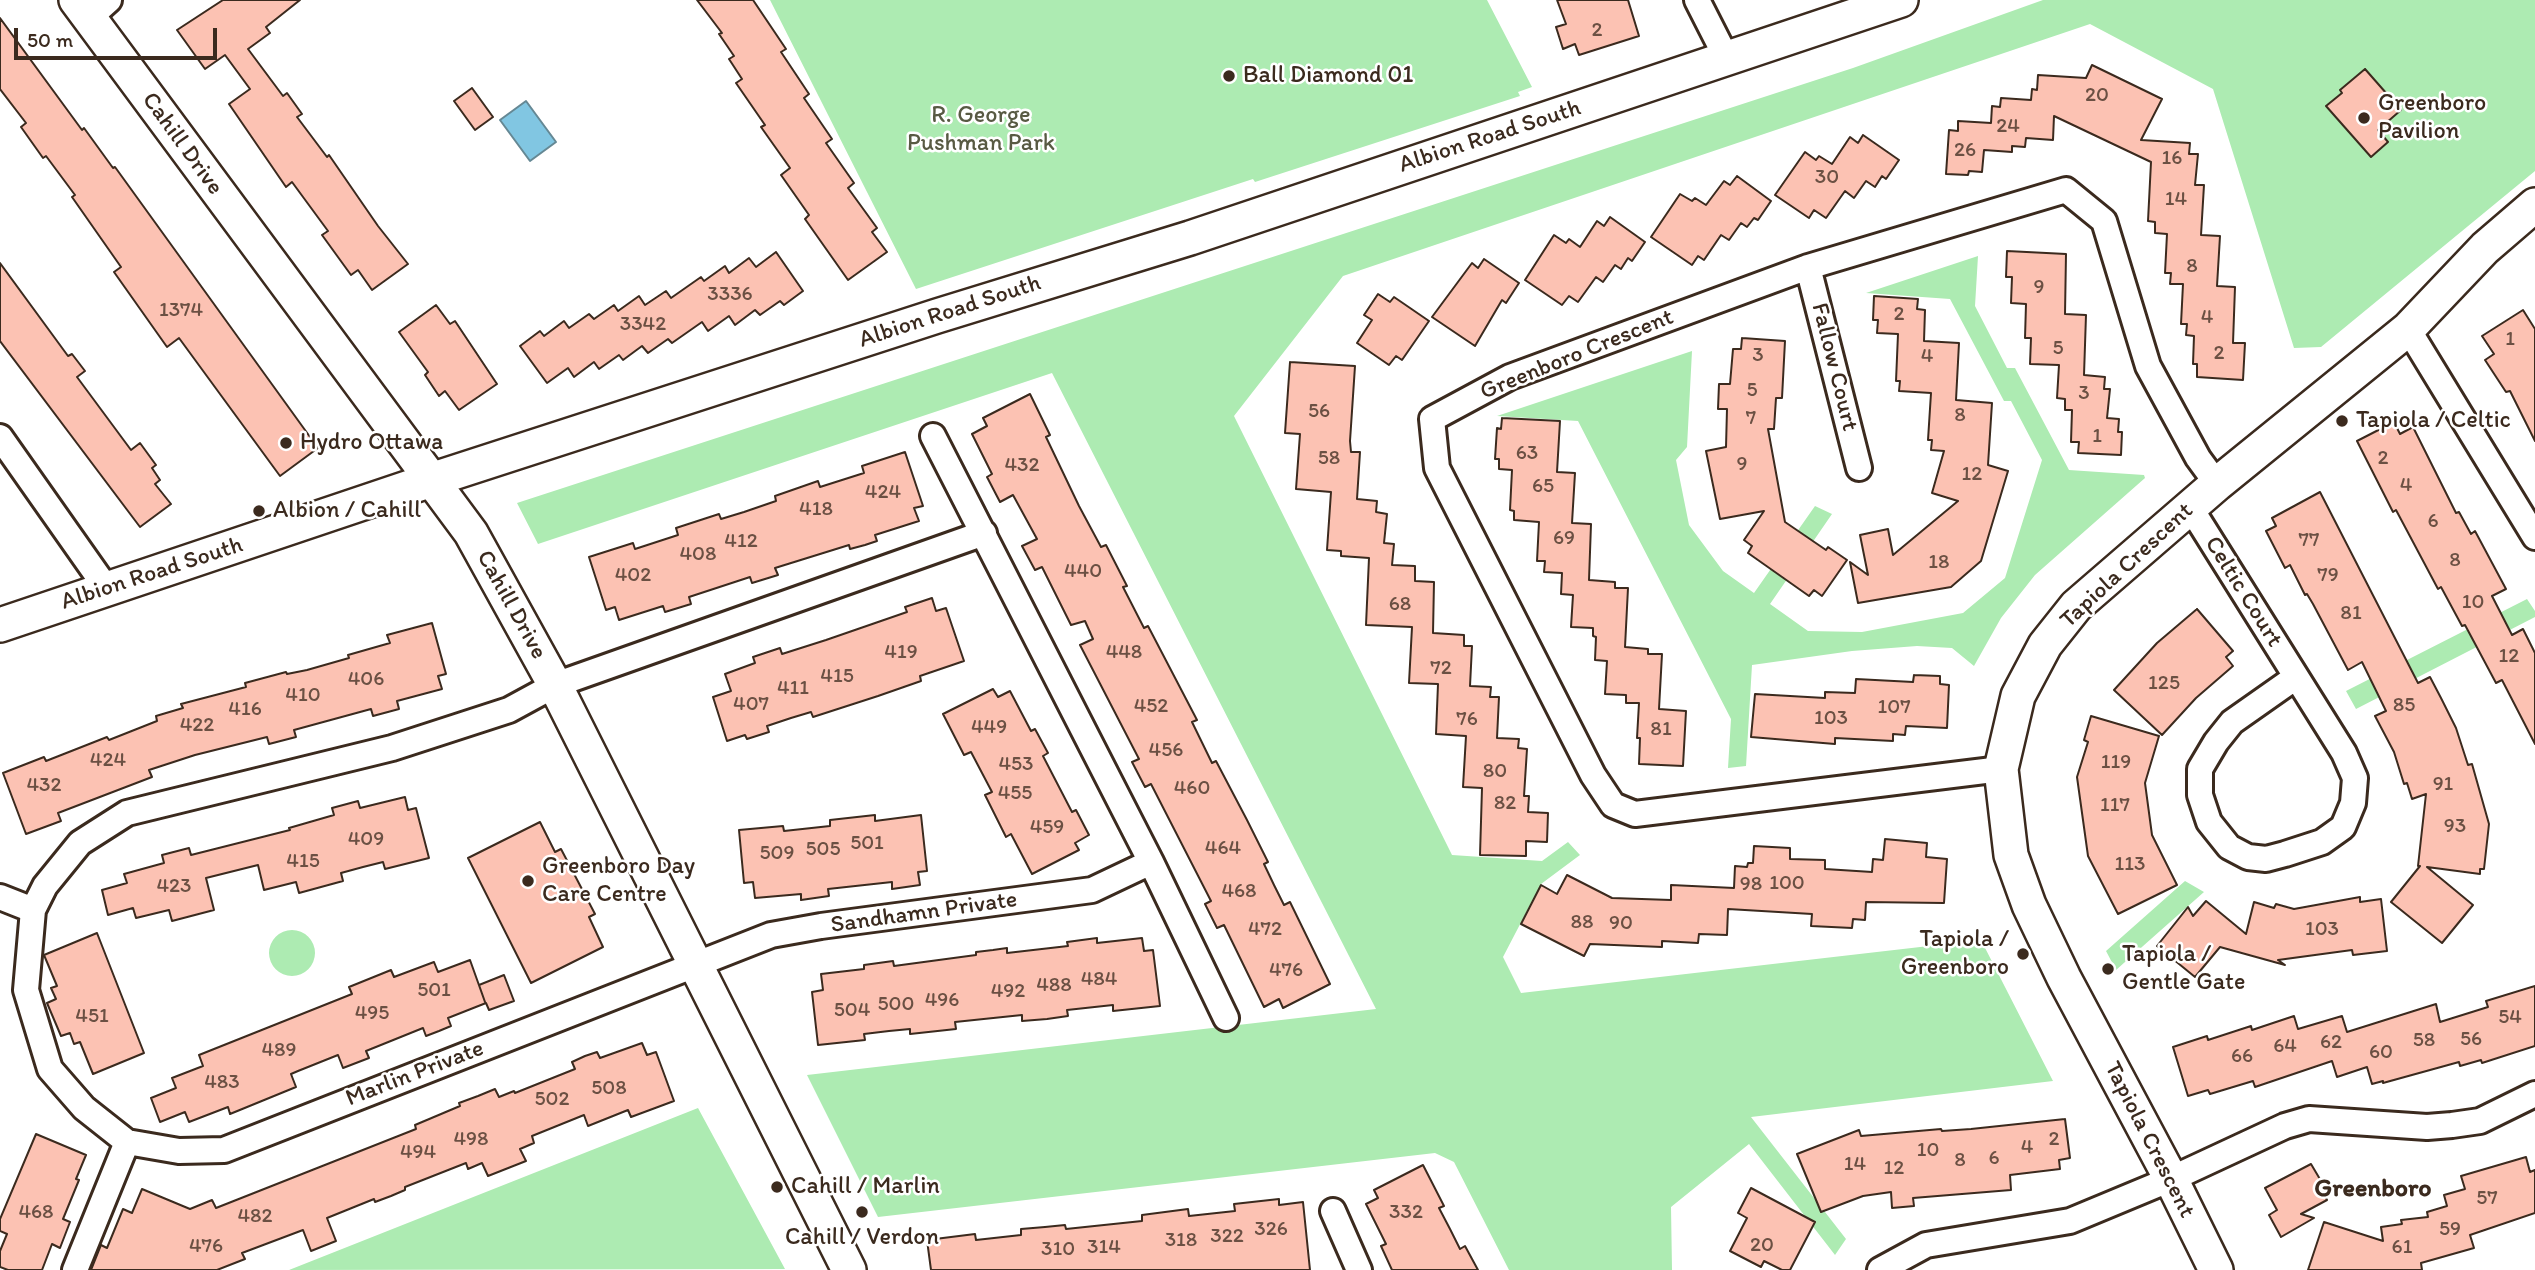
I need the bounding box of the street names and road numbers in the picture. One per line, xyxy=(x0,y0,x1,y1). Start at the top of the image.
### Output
street label: Cahill Drive xyxy=(135,87,229,201)
street label: Albion Road South xyxy=(1396,94,1584,180)
street label: Albion Road South xyxy=(856,269,1044,355)
street label: Fallow Court xyxy=(1804,300,1864,434)
street label: Greenboro Crescent xyxy=(1476,303,1678,407)
street label: Tapiola Crescent xyxy=(2055,497,2199,635)
street label: Albion Road South xyxy=(58,531,246,617)
street label: Celtic Court xyxy=(2198,531,2288,653)
street label: Cahill Drive xyxy=(469,546,553,664)
street label: Sandhamn Private xyxy=(829,886,1019,940)
street label: Marlin Private xyxy=(342,1034,488,1114)
street label: Tapiola Crescent xyxy=(2097,1057,2201,1223)

